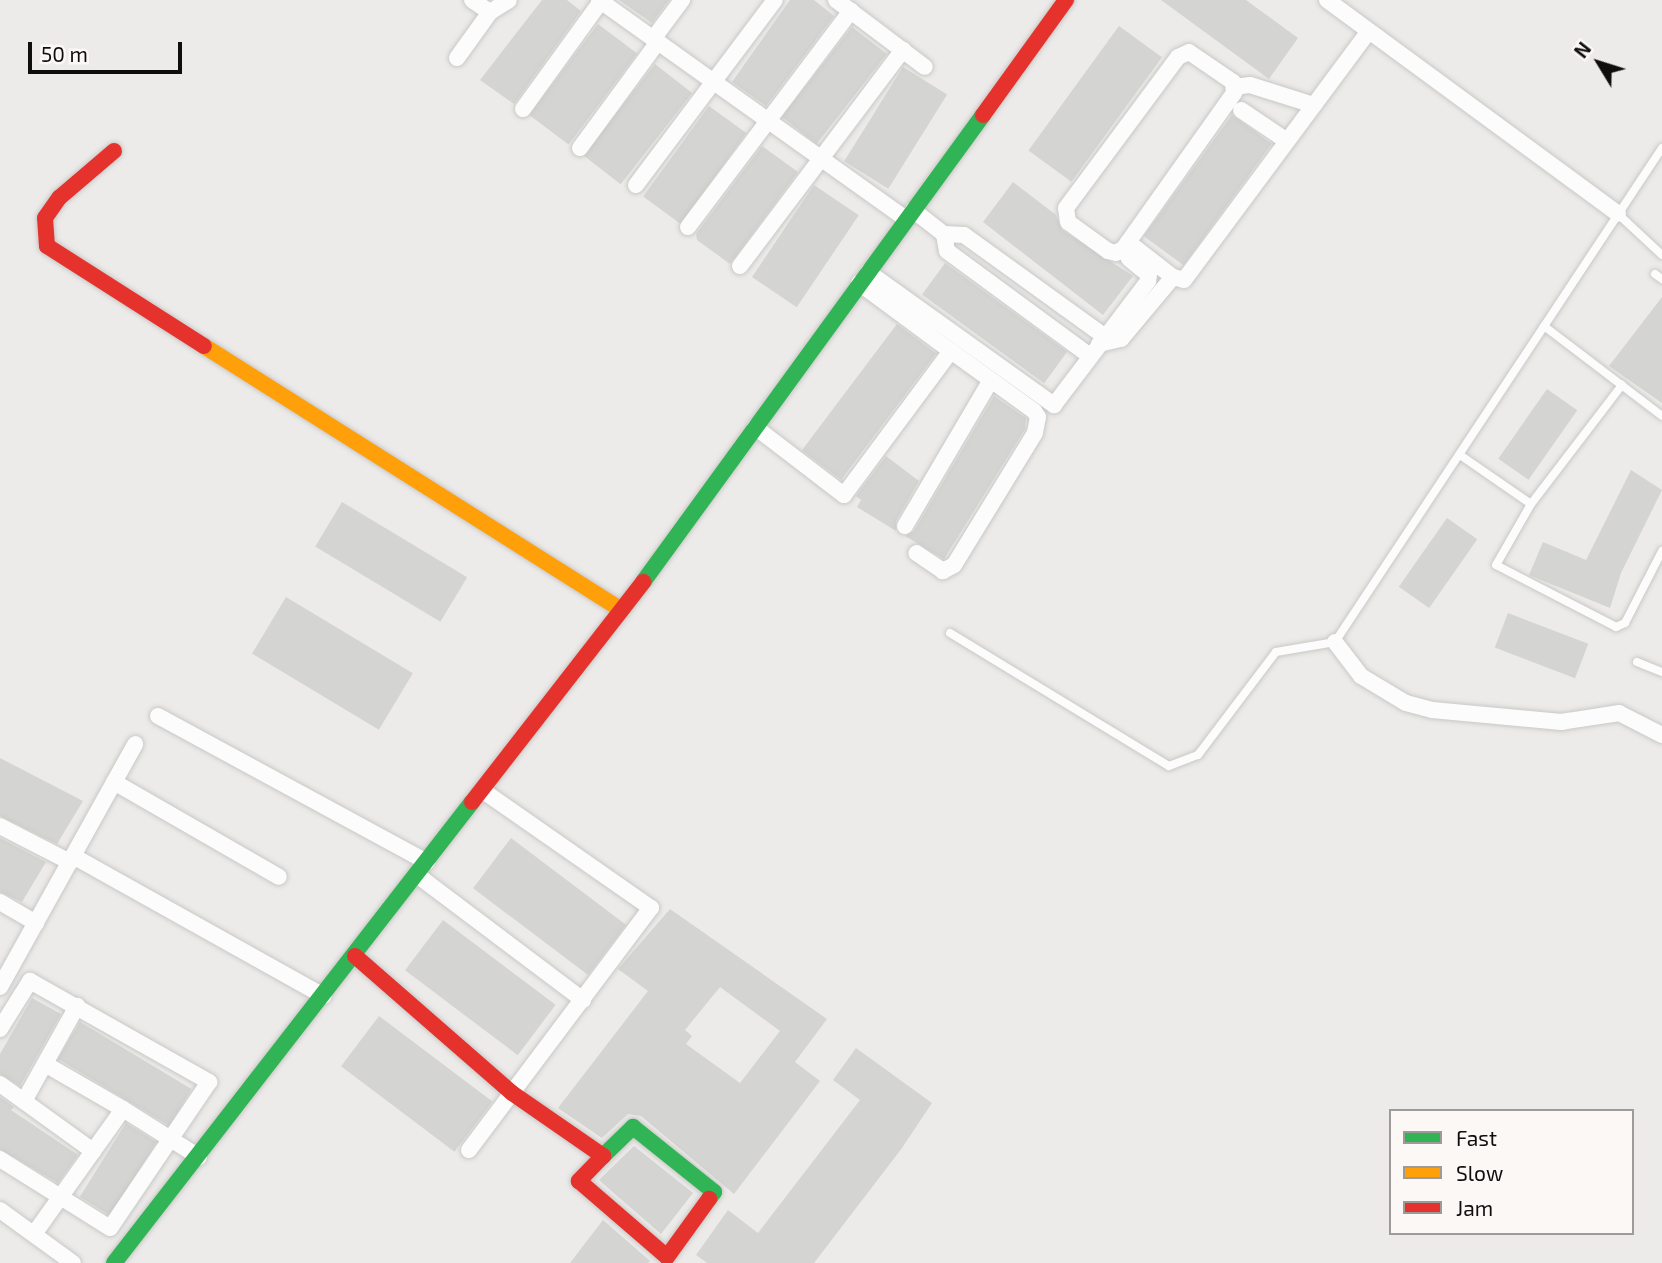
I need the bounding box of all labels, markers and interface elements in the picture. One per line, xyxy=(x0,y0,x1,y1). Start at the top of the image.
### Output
scale bar xyxy=(32,28,186,72)
north arrow xyxy=(1564,28,1634,98)
text: N xyxy=(1569,37,1595,62)
text: 50 m xyxy=(41,41,88,66)
legend xyxy=(1389,1109,1634,1235)
text: Fast xyxy=(1456,1125,1497,1150)
text: Slow xyxy=(1456,1160,1503,1185)
text: Jam xyxy=(1456,1195,1493,1220)

